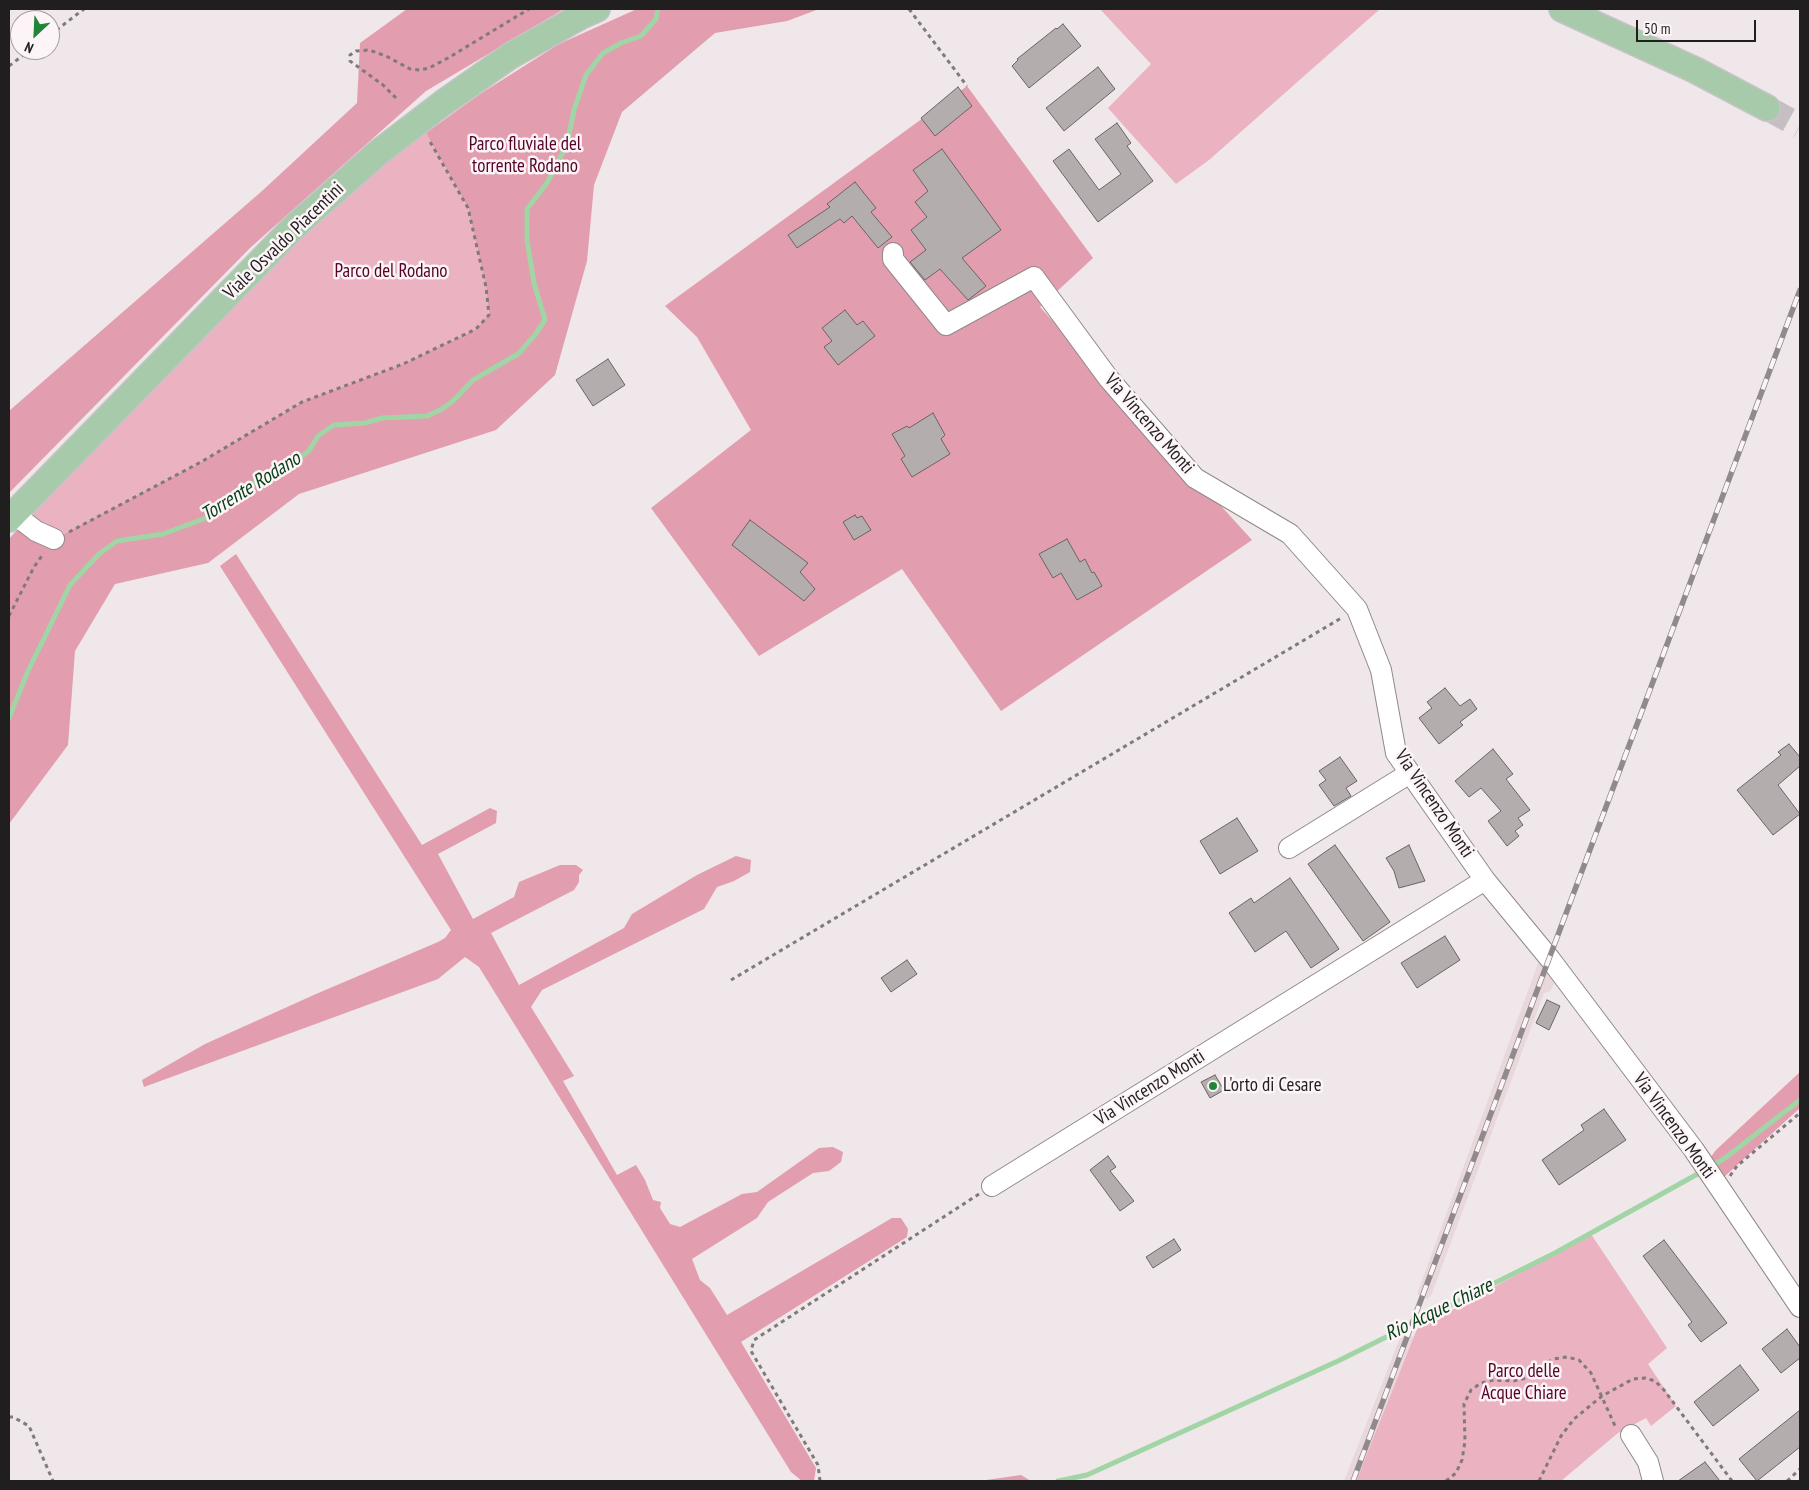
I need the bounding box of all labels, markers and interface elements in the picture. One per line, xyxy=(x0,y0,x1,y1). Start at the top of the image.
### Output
north arrow xyxy=(10,10,60,60)
scale bar xyxy=(1639,10,1759,42)
text: 50 m xyxy=(1644,19,1670,38)
text: N xyxy=(22,38,36,57)
park label: Parco fluviale del torrente Rodano xyxy=(469,134,581,178)
street label: Viale Osvaldo Piacentini xyxy=(219,178,349,304)
park label: Parco del Rodano xyxy=(334,261,448,283)
street label: Via Vincenzo Monti xyxy=(1099,369,1199,479)
water label: Torrente Rodano xyxy=(197,447,305,527)
street label: Via Vincenzo Monti xyxy=(1390,746,1478,862)
street label: Via Vincenzo Monti xyxy=(1091,1045,1209,1131)
street label: Via Vincenzo Monti xyxy=(1628,1069,1720,1183)
place label: L'orto di Cesare xyxy=(1223,1075,1321,1097)
marker: L'orto di Cesare xyxy=(1207,1080,1219,1092)
water label: Rio Acque Chiare xyxy=(1381,1274,1497,1346)
park label: Parco delle Acque Chiare xyxy=(1481,1361,1567,1405)

